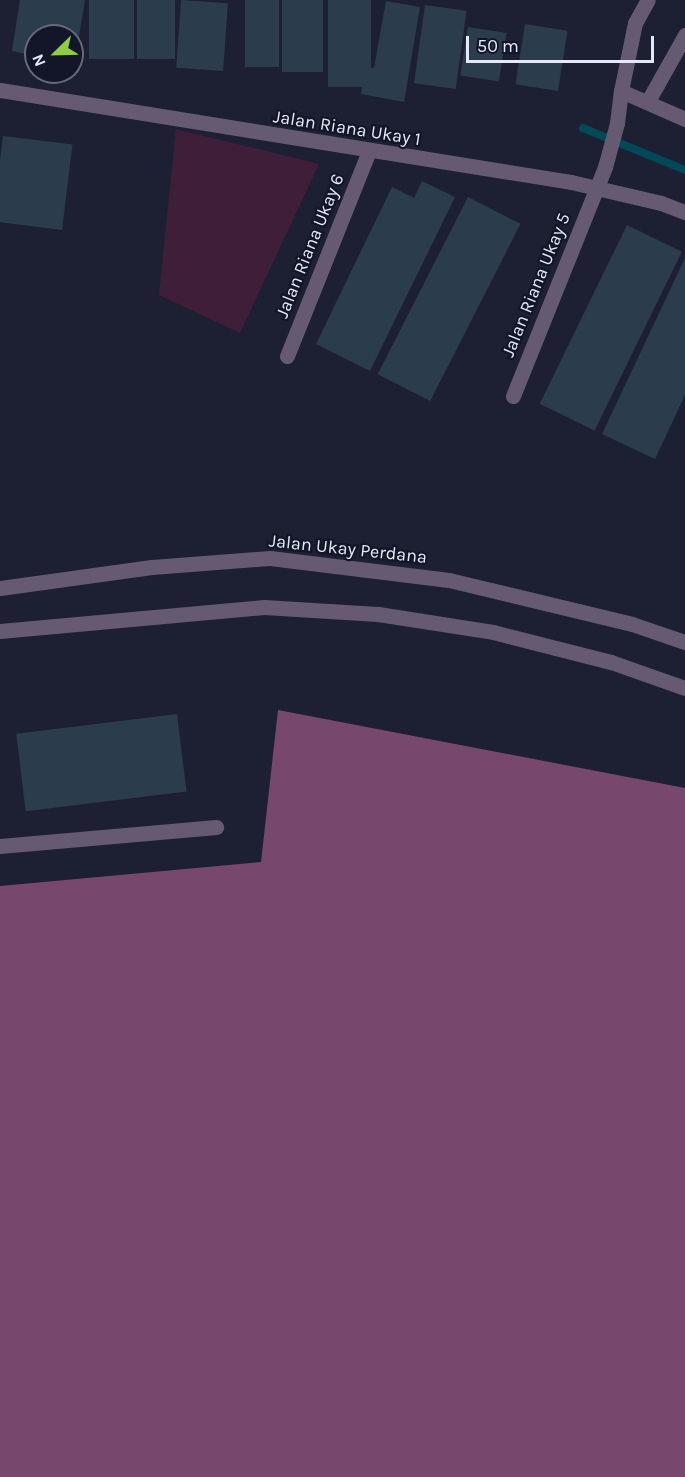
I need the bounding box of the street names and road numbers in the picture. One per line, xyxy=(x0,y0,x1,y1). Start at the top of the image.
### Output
street label: Jalan Riana Ukay 1 xyxy=(272,106,422,150)
street label: Jalan Riana Ukay 6 xyxy=(271,171,349,321)
street label: Jalan Riana Ukay 5 xyxy=(497,210,575,360)
street label: Jalan Ukay Perdana xyxy=(268,530,428,568)

